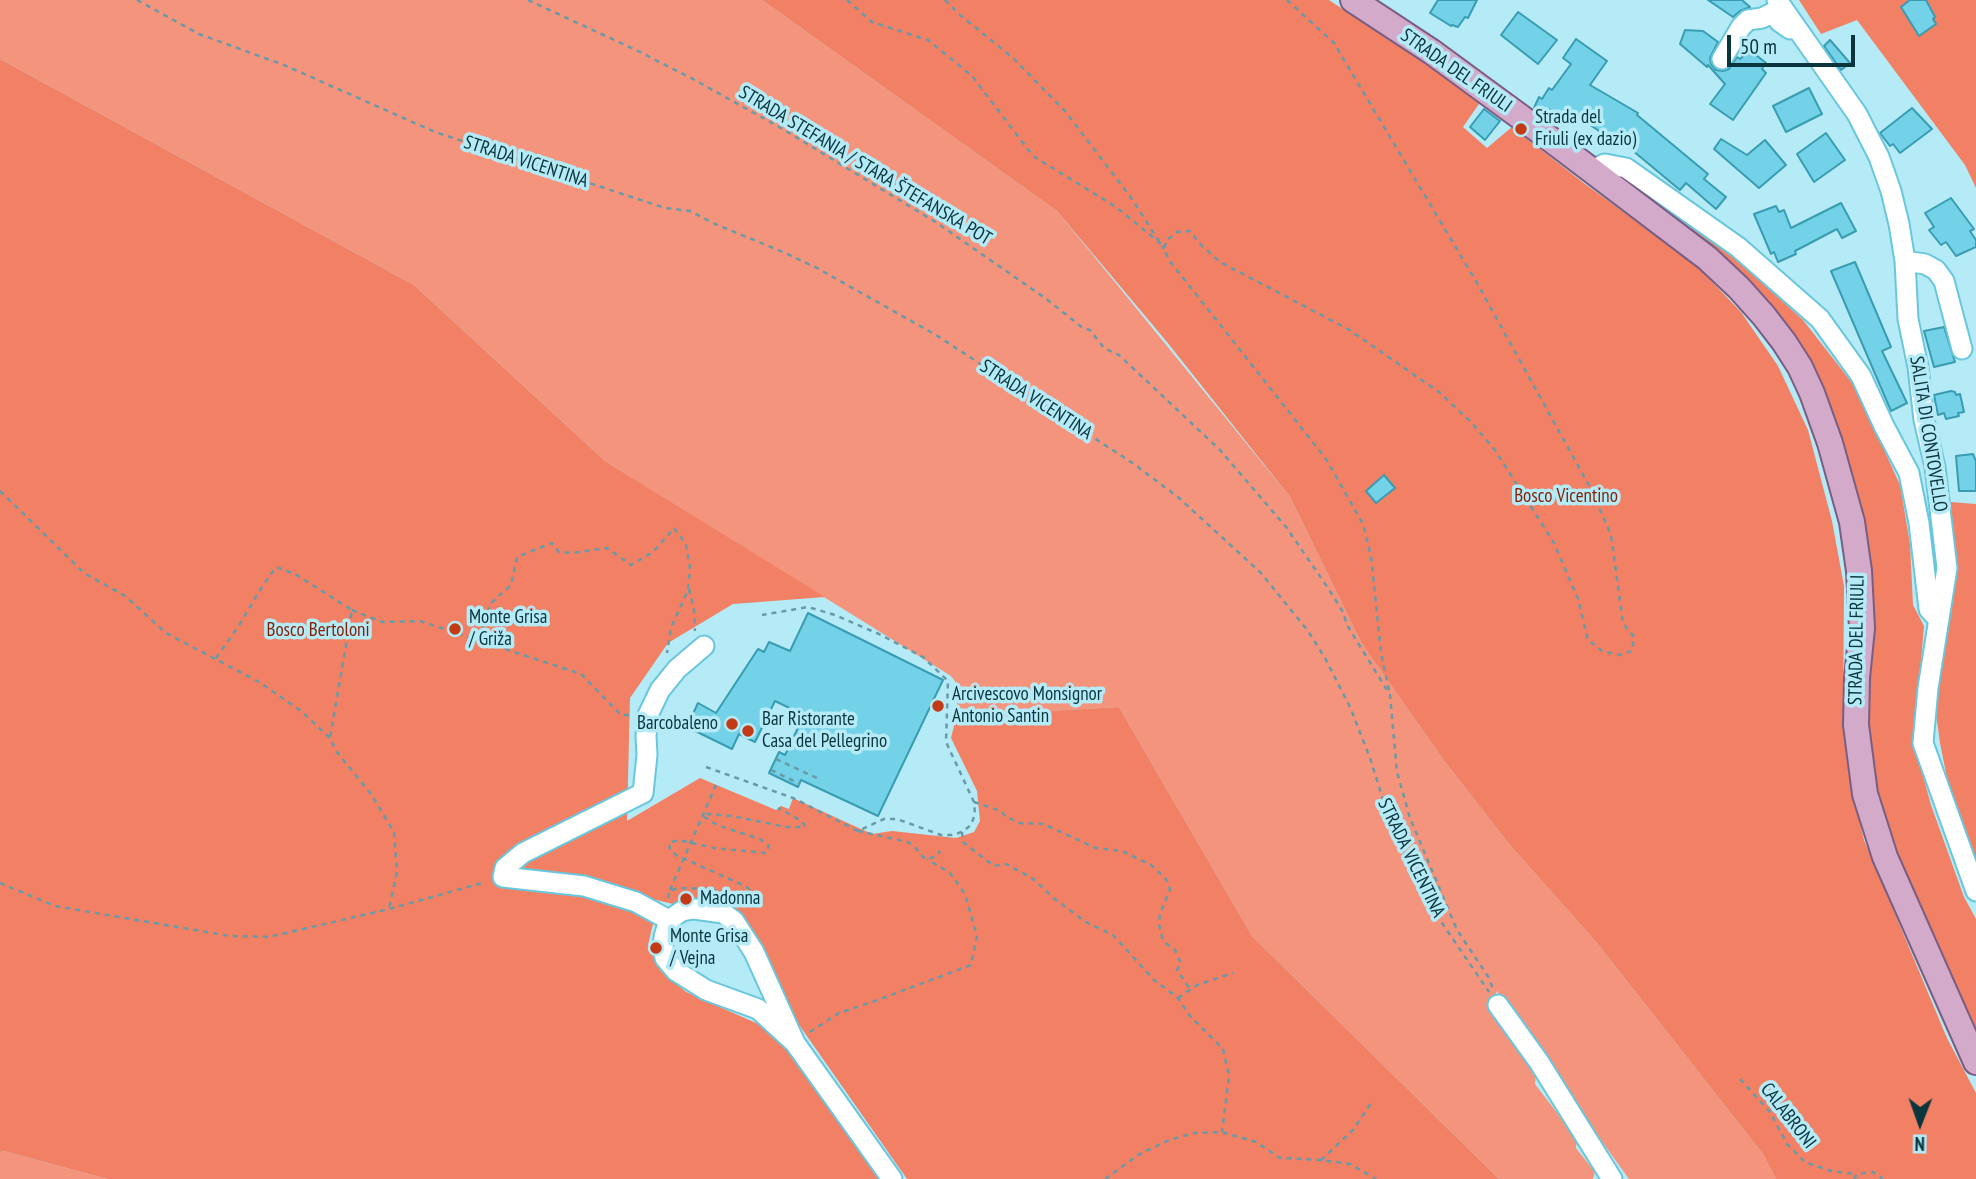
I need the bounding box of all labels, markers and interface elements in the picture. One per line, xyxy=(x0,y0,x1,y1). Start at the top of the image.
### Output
scale bar xyxy=(1731,21,1859,65)
street label: STRADA DEL FRIULI xyxy=(1396,24,1516,118)
text: 50 m xyxy=(1740,33,1777,60)
street label: STRADA STEFANIA / STARA ŠTEFANSKA POT xyxy=(735,81,995,251)
place label: Strada del Friuli (ex dazio) xyxy=(1535,107,1636,151)
marker: Strada del Friuli (ex dazio) xyxy=(1513,121,1529,137)
street label: STRADA VICENTINA xyxy=(461,131,591,193)
street label: STRADA VICENTINA xyxy=(976,355,1096,445)
street label: SALITA DI CONTOVELLO xyxy=(1904,355,1952,513)
park label: Bosco Vicentino xyxy=(1514,486,1618,508)
street label: STRADA DEL FRIULI xyxy=(1844,575,1870,705)
place label: Monte Grisa / Griža xyxy=(469,607,547,651)
park label: Bosco Bertoloni xyxy=(266,620,370,642)
marker: Monte Grisa / Griža xyxy=(447,621,463,637)
place label: Arcivescovo Monsignor Antonio Santin xyxy=(952,684,1102,728)
marker: Arcivescovo Monsignor Antonio Santin xyxy=(930,698,946,714)
place label: Bar Ristorante Casa del Pellegrino xyxy=(762,709,887,753)
place label: Barcobaleno xyxy=(637,713,718,735)
marker: Barcobaleno xyxy=(724,716,740,732)
marker: Bar Ristorante Casa del Pellegrino xyxy=(740,723,756,739)
street label: STRADA VICENTINA xyxy=(1372,795,1450,921)
place label: Madonna xyxy=(700,888,760,910)
marker: Madonna xyxy=(678,891,694,907)
place label: Monte Grisa / Vejna xyxy=(670,926,748,970)
marker: Monte Grisa / Vejna xyxy=(648,940,664,956)
street label: CALABRONI xyxy=(1755,1079,1821,1153)
north arrow xyxy=(1885,1088,1955,1158)
text: N xyxy=(1914,1132,1925,1156)

